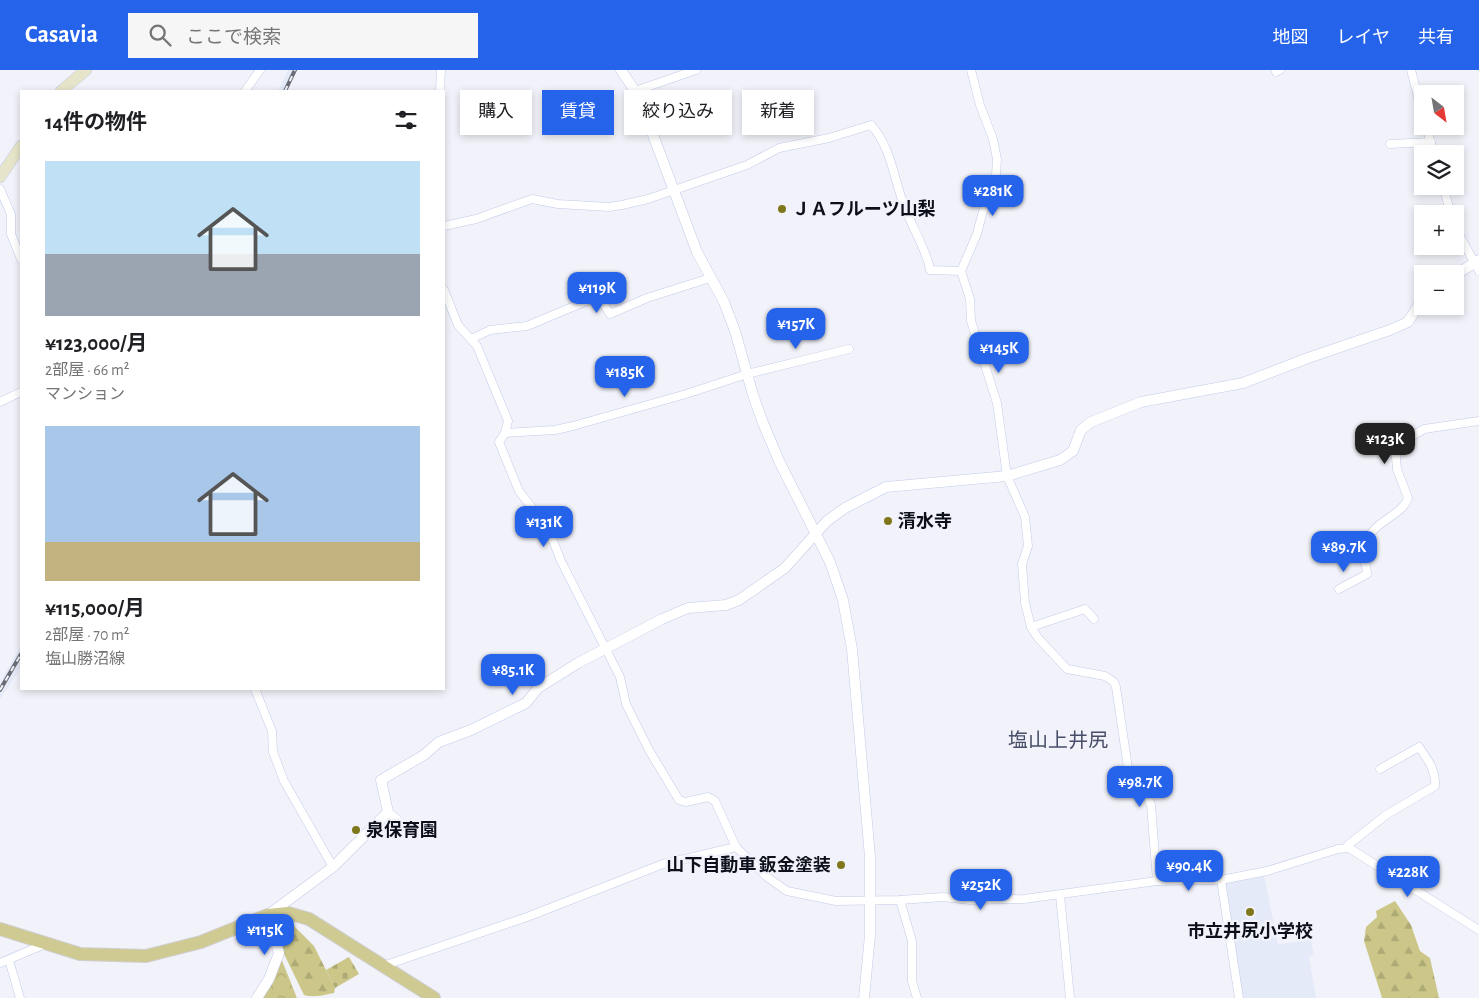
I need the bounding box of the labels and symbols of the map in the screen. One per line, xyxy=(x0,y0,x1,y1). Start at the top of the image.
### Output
north arrow xyxy=(1414,85,1464,135)
pin: ¥281K xyxy=(958,174,1028,217)
place label: ＪＡフルーツ山梨 xyxy=(792,199,936,219)
marker: ＪＡフルーツ山梨 xyxy=(776,203,788,215)
pin: ¥119K xyxy=(562,272,632,314)
pin: ¥157K xyxy=(761,308,831,350)
pin: ¥145K xyxy=(964,332,1034,374)
pin: ¥185K xyxy=(590,356,660,398)
pin: ¥123K xyxy=(1350,422,1420,465)
pin: ¥131K xyxy=(509,506,579,548)
place label: 清水寺 xyxy=(898,512,952,531)
marker: 清水寺 xyxy=(882,515,894,527)
pin: ¥89.7K xyxy=(1303,530,1385,573)
pin: ¥85.1K xyxy=(472,654,554,696)
district label: 塩山上井尻 xyxy=(1008,730,1108,751)
pin: ¥98.7K xyxy=(1099,766,1181,808)
place label: 泉保育園 xyxy=(366,820,438,840)
marker: 泉保育園 xyxy=(350,824,362,836)
pin: ¥90.4K xyxy=(1148,850,1230,892)
place label: 山下自動車 鈑金塗装 xyxy=(666,855,831,875)
pin: ¥228K xyxy=(1373,856,1443,898)
marker: 山下自動車 鈑金塗装 xyxy=(835,859,847,871)
pin: ¥252K xyxy=(946,868,1016,911)
marker: 市立井尻小学校 xyxy=(1244,906,1256,918)
pin: ¥115K xyxy=(230,914,300,956)
place label: 市立井尻小学校 xyxy=(1187,921,1313,941)

